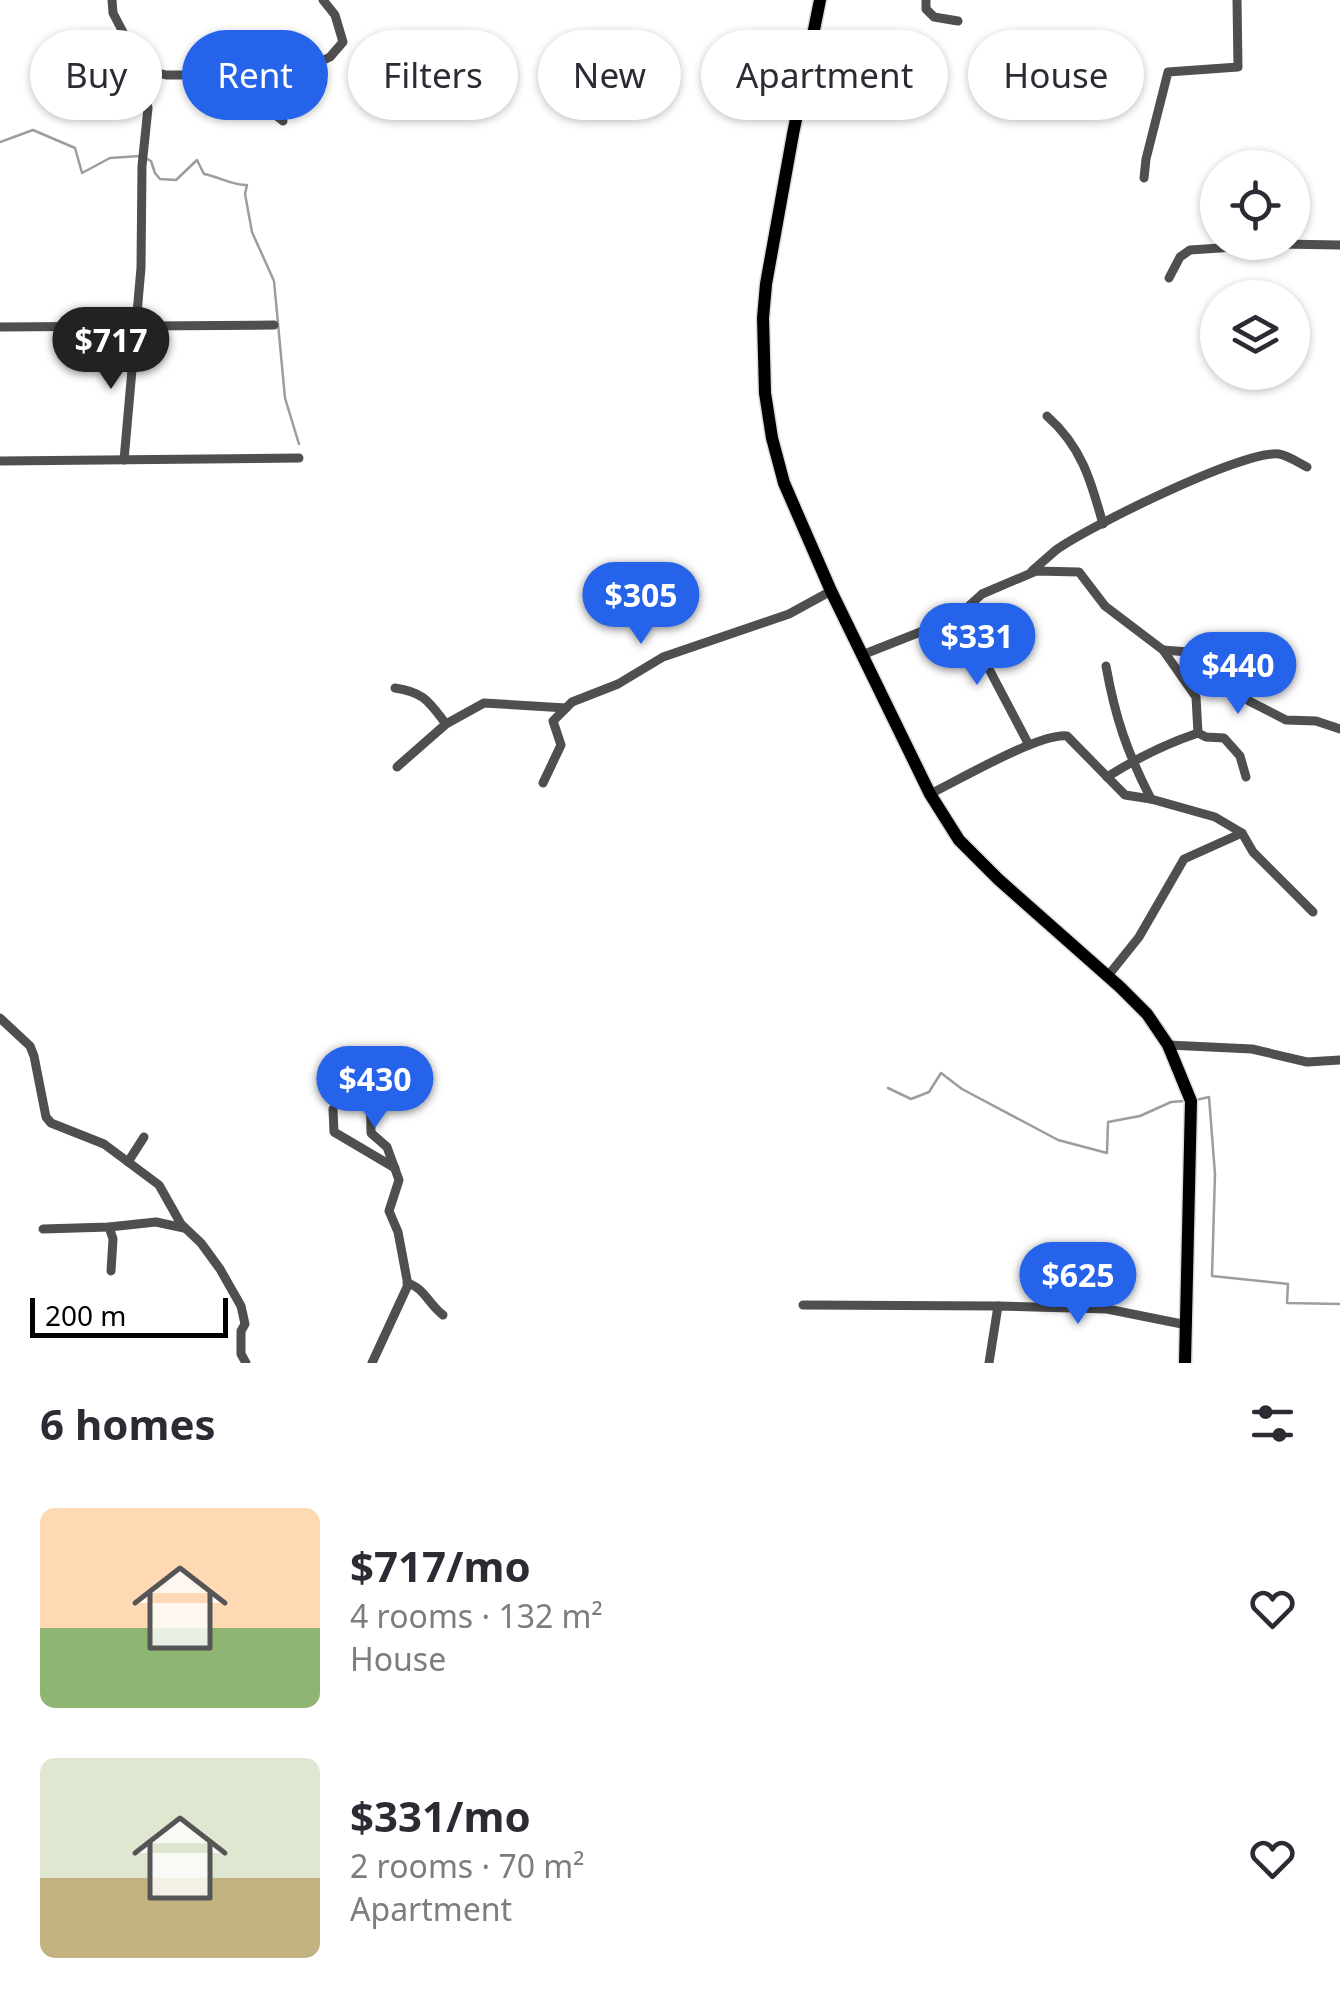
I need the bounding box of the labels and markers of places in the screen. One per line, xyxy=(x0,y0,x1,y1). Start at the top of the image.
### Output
pin: $717 xyxy=(52,307,170,392)
pin: $305 xyxy=(582,562,700,647)
pin: $331 xyxy=(918,603,1036,688)
pin: $440 xyxy=(1179,632,1297,717)
pin: $430 xyxy=(316,1046,434,1131)
pin: $625 xyxy=(1019,1242,1137,1327)

